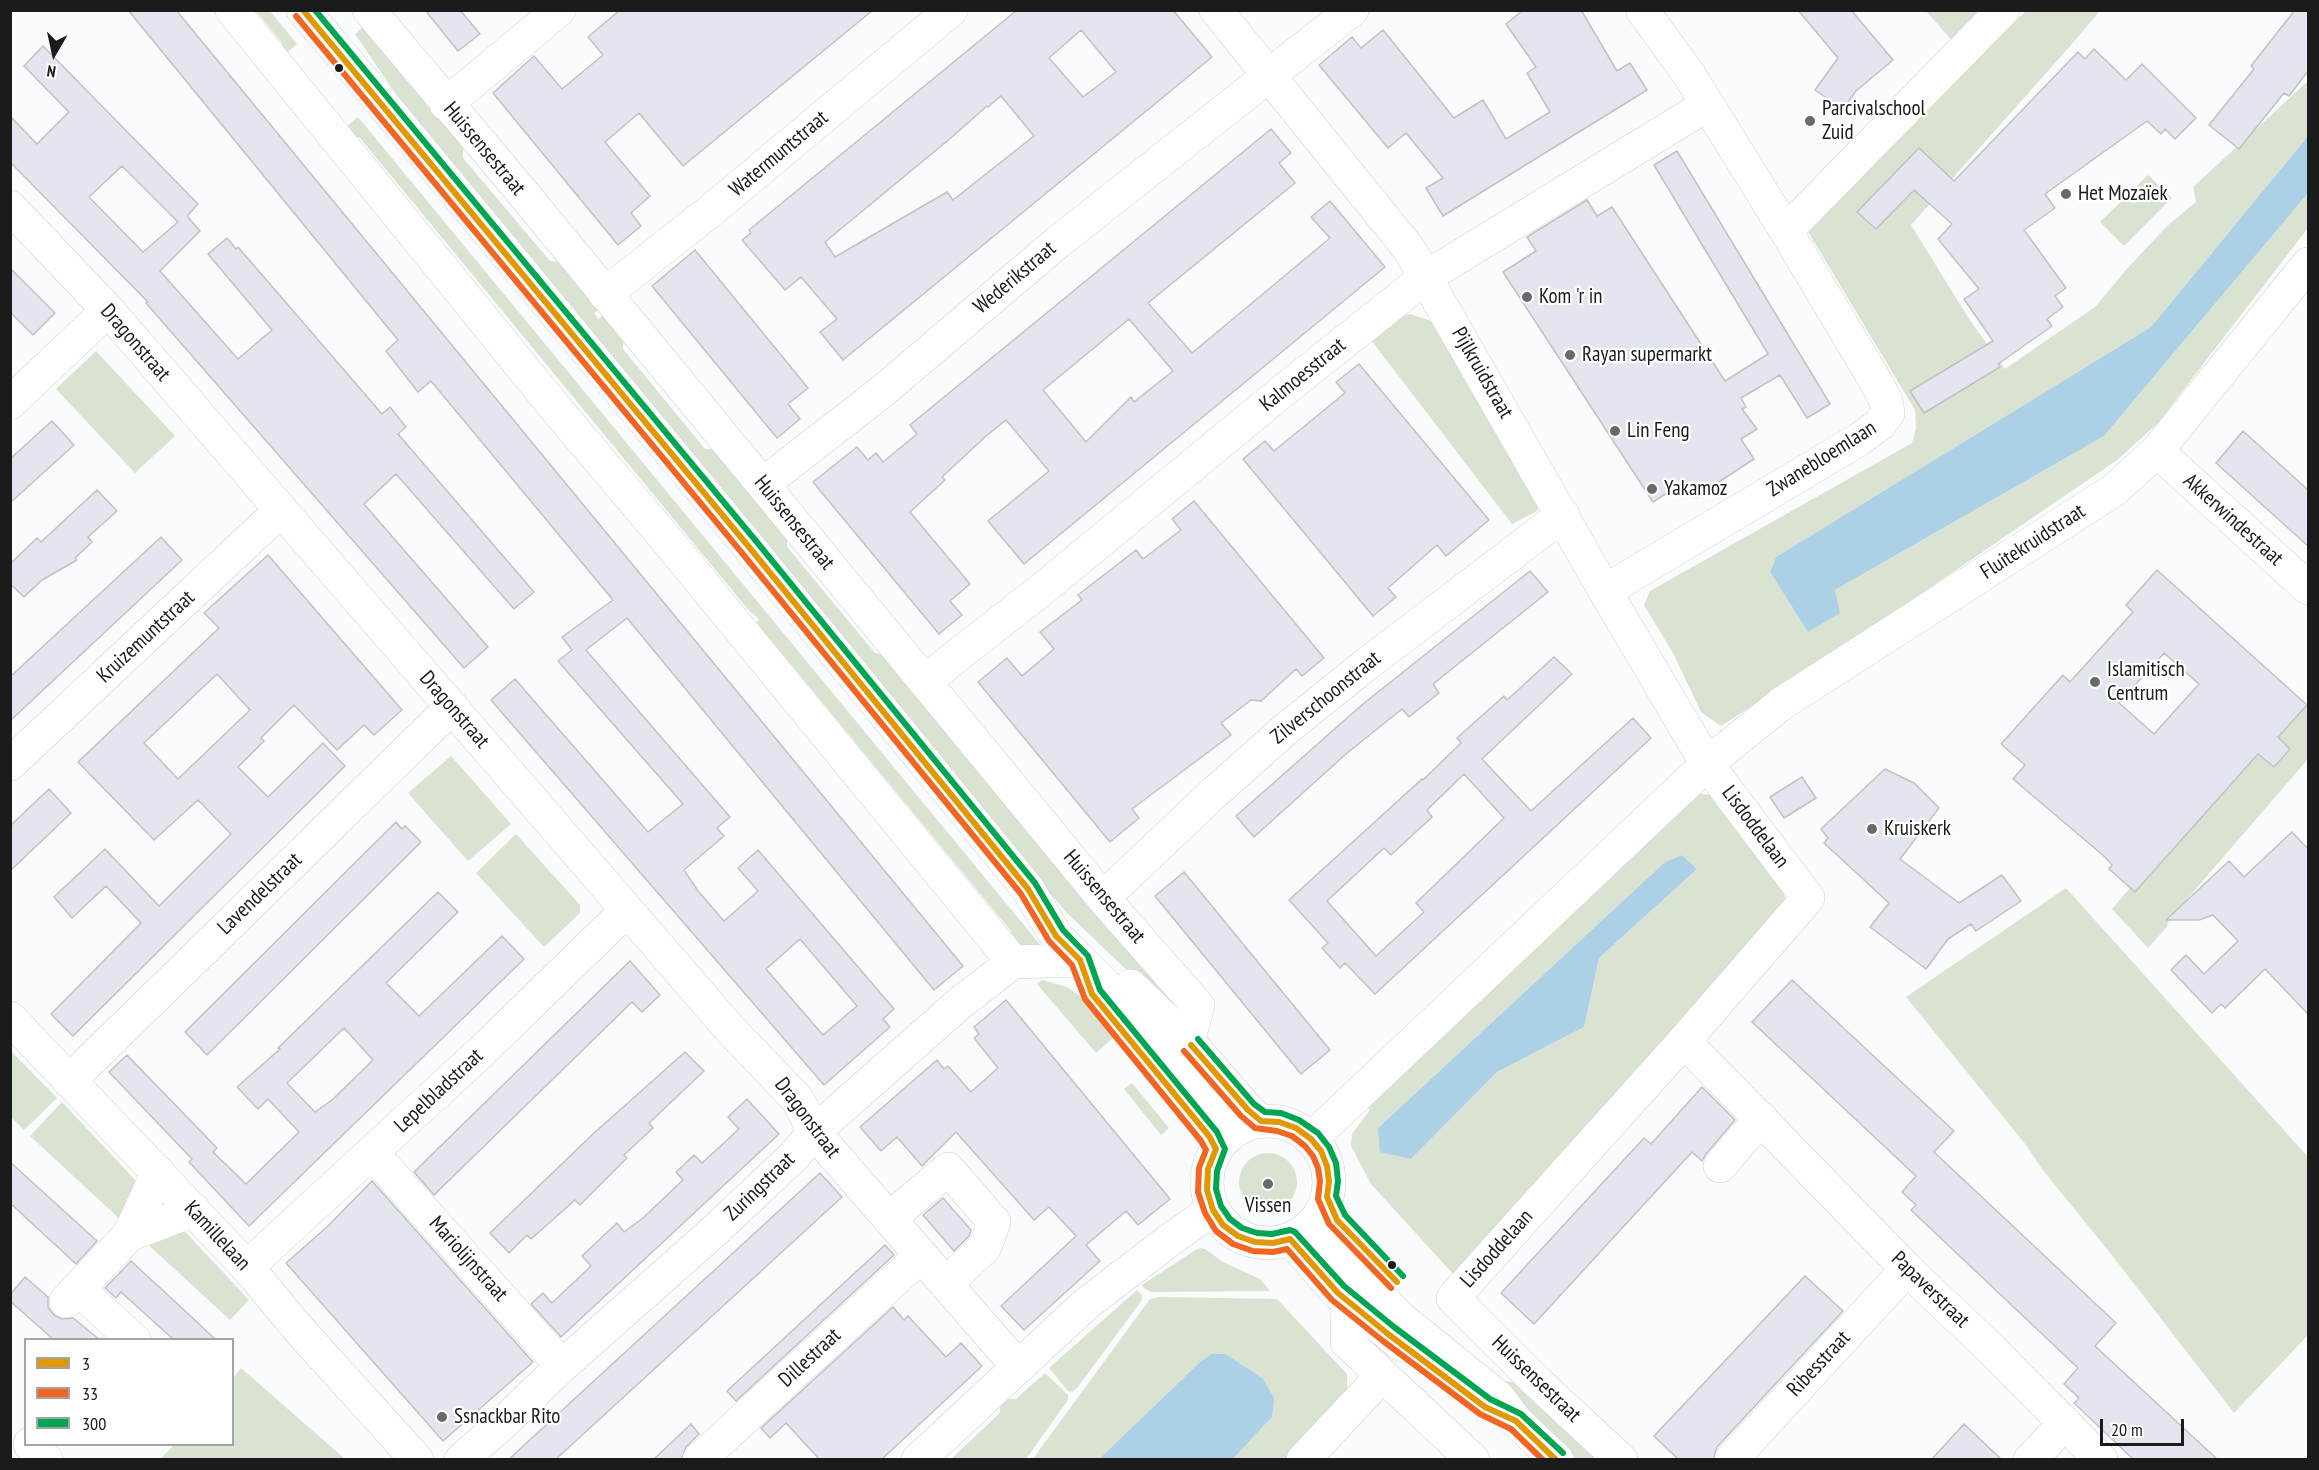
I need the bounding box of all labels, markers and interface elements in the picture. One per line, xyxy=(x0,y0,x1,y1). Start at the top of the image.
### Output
north arrow xyxy=(24,24,84,84)
text: N xyxy=(45,61,57,82)
unlabelled marker xyxy=(333,62,345,74)
place label: Parcivalschool Zuid xyxy=(1822,96,1925,146)
street label: Huissensestraat xyxy=(438,97,530,201)
street label: Watermuntstraat xyxy=(725,106,833,202)
marker: Parcivalschool Zuid xyxy=(1803,114,1817,128)
place label: Het Mozaïek xyxy=(2078,181,2168,207)
marker: Het Mozaïek xyxy=(2059,187,2073,201)
street label: Wederikstraat xyxy=(969,236,1061,320)
place label: Kom 'r in xyxy=(1539,284,1602,310)
marker: Kom 'r in xyxy=(1520,290,1534,304)
street label: Dragonstraat xyxy=(95,299,175,387)
street label: Pijlkruidstraat xyxy=(1446,323,1518,423)
street label: Kalmoesstraat xyxy=(1255,333,1351,417)
place label: Rayan supermarkt xyxy=(1582,342,1712,368)
marker: Rayan supermarkt xyxy=(1563,348,1577,362)
street label: Zwanebloemlaan xyxy=(1763,416,1881,502)
place label: Lin Feng xyxy=(1627,418,1690,444)
marker: Lin Feng xyxy=(1608,424,1622,438)
street label: Akkerwindestraat xyxy=(2178,469,2288,571)
street label: Huissensestraat xyxy=(748,471,840,575)
place label: Yakamoz xyxy=(1664,476,1727,502)
marker: Yakamoz xyxy=(1645,482,1659,496)
street label: Fluitekruidstraat xyxy=(1976,499,2090,585)
street label: Kruizemuntstraat xyxy=(92,585,200,689)
street label: Zilverschoonstraat xyxy=(1266,646,1386,750)
place label: Islamitisch Centrum xyxy=(2107,657,2185,707)
street label: Dragonstraat xyxy=(414,666,494,754)
marker: Islamitisch Centrum xyxy=(2088,675,2102,689)
street label: Lisdoddelaan xyxy=(1716,781,1794,873)
place label: Kruiskerk xyxy=(1884,816,1951,842)
marker: Kruiskerk xyxy=(1865,822,1879,836)
street label: Huissensestraat xyxy=(1058,845,1150,949)
street label: Lavendelstraat xyxy=(213,848,307,940)
street label: Lepelbladstraat xyxy=(389,1044,489,1138)
street label: Dragonstraat xyxy=(769,1073,845,1163)
street label: Zuringstraat xyxy=(720,1147,800,1227)
marker: Vissen xyxy=(1261,1177,1275,1191)
place label: Vissen xyxy=(1245,1193,1291,1219)
street label: Kamillelaan xyxy=(178,1196,256,1276)
street label: Lisdoddelaan xyxy=(1455,1205,1539,1293)
street label: Mariolijnstraat xyxy=(423,1211,513,1307)
street label: Papaverstraat xyxy=(1886,1247,1974,1333)
unlabelled marker xyxy=(1386,1259,1398,1271)
street label: Dillestraat xyxy=(774,1323,846,1393)
street label: Ribesstraat xyxy=(1782,1326,1856,1402)
street label: Huissensestraat xyxy=(1486,1330,1586,1428)
legend xyxy=(24,1338,234,1446)
text: 3 xyxy=(82,1352,90,1375)
text: 33 xyxy=(82,1382,98,1405)
place label: Ssnackbar Rito xyxy=(454,1404,560,1430)
scale bar xyxy=(2103,1407,2187,1445)
marker: Ssnackbar Rito xyxy=(435,1410,449,1424)
text: 300 xyxy=(82,1412,106,1435)
text: 20 m xyxy=(2111,1418,2143,1441)

